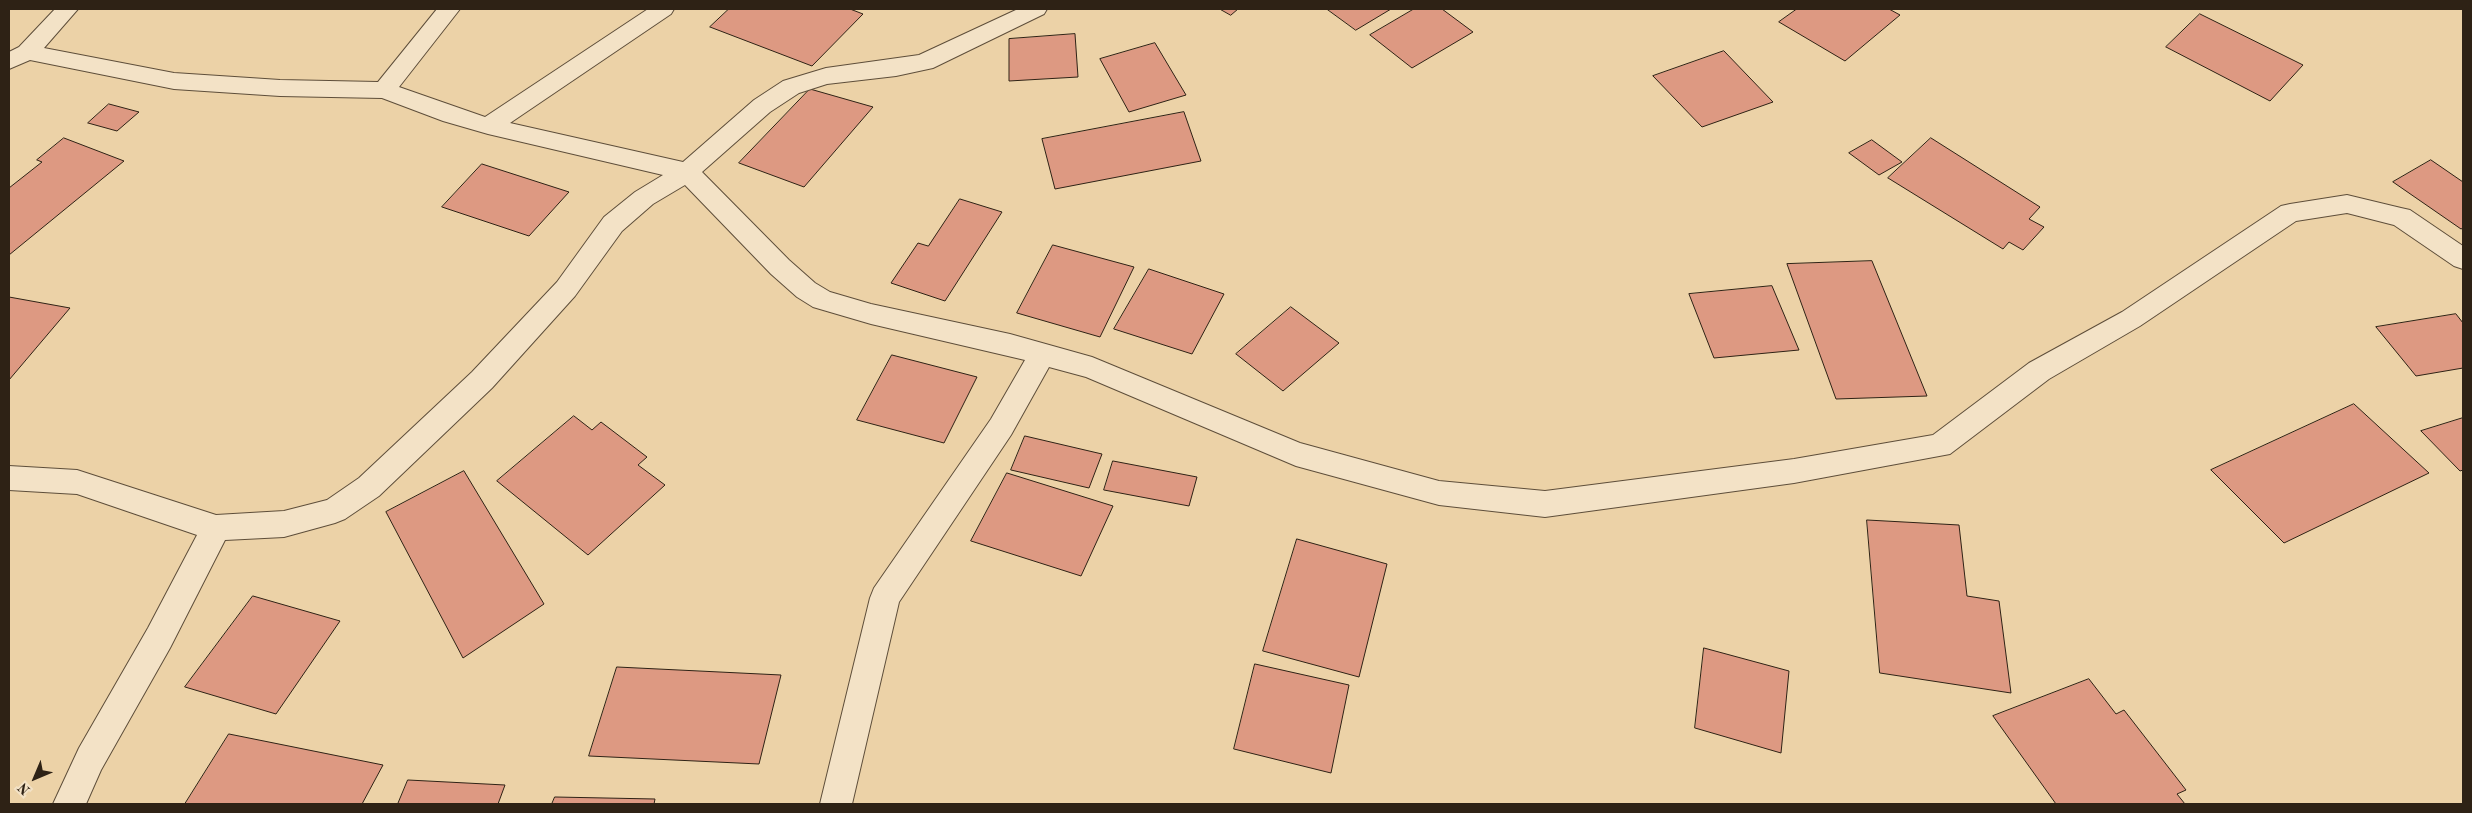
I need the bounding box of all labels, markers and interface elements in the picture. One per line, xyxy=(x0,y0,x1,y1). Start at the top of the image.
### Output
north arrow xyxy=(10,753,60,803)
text: N xyxy=(16,780,33,797)

